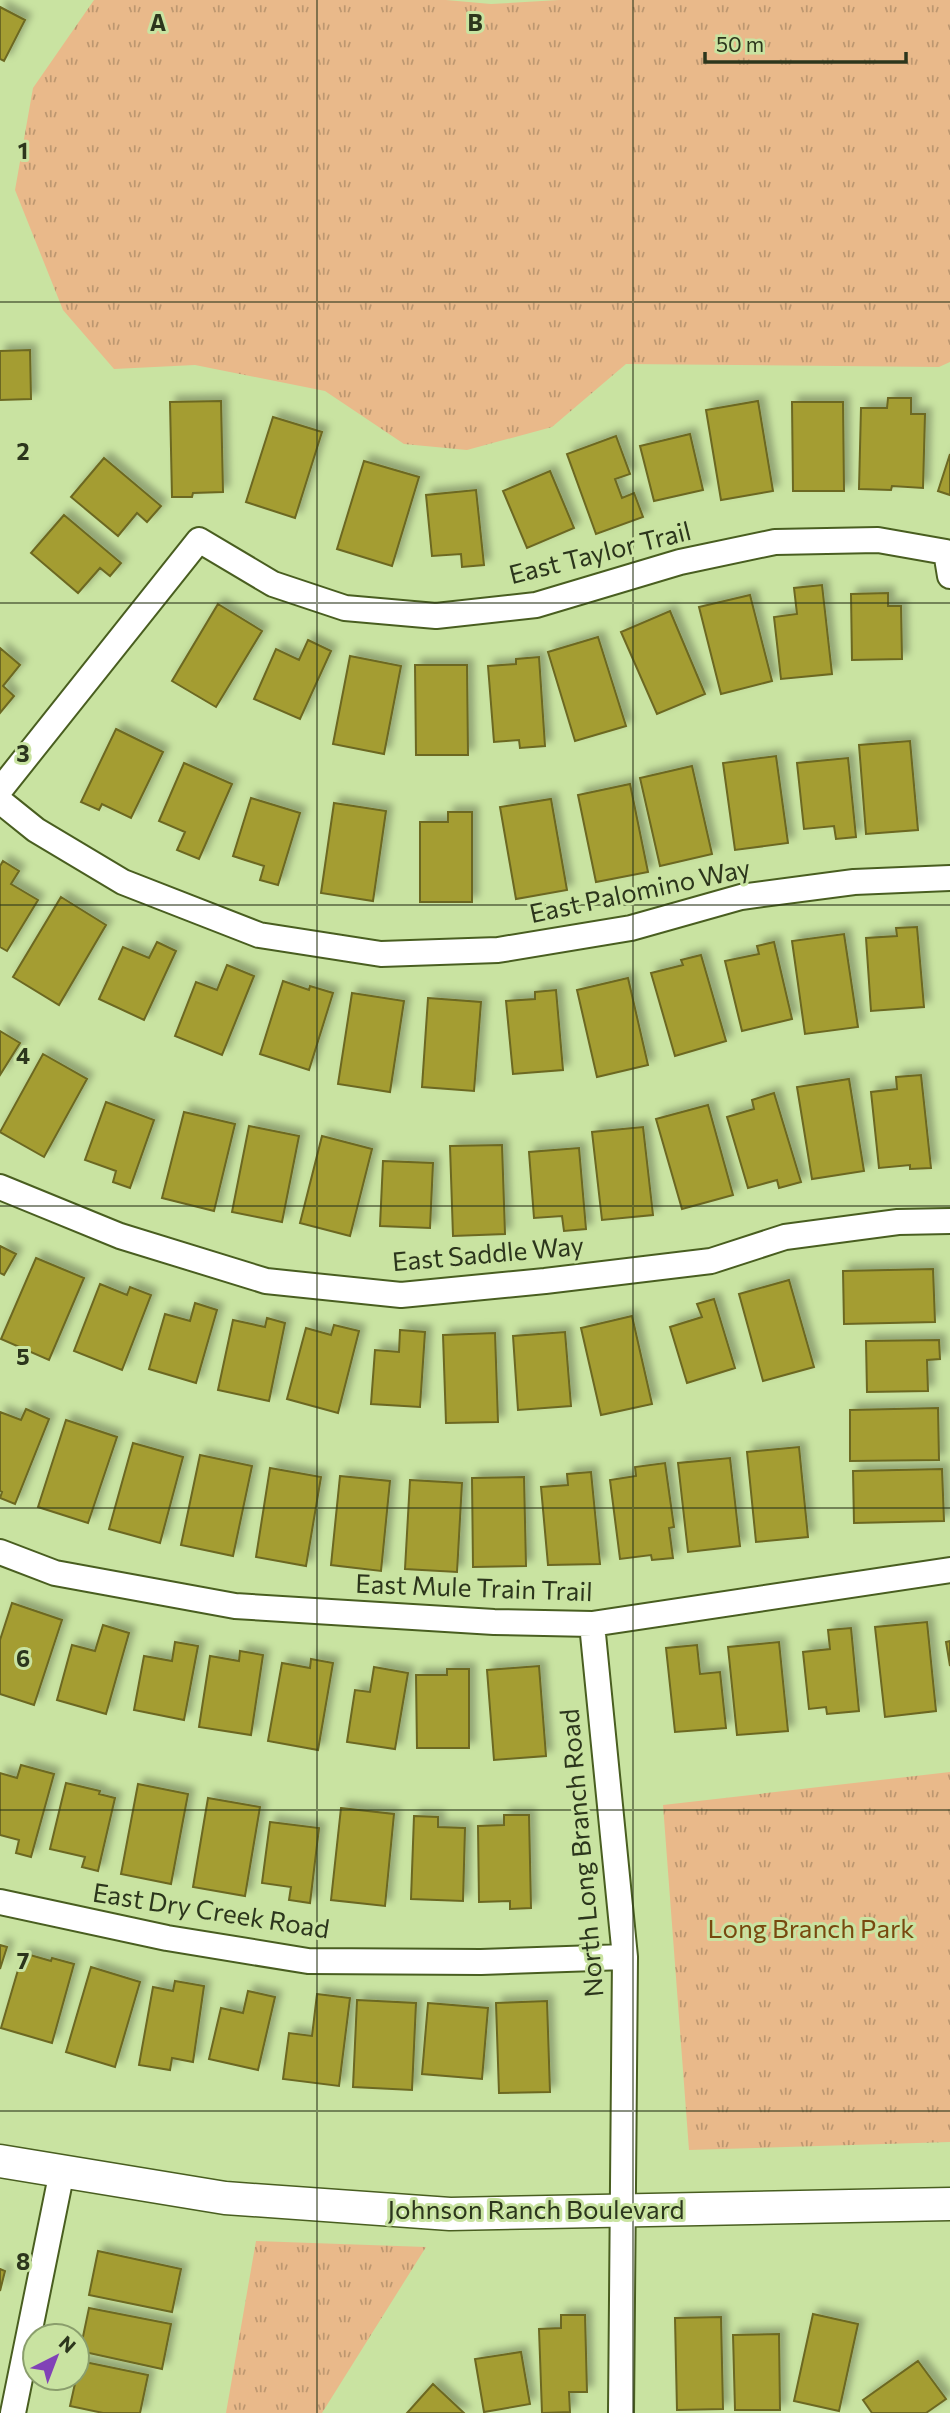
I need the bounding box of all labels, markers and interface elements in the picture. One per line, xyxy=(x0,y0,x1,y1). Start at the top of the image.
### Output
text: A xyxy=(150,8,167,36)
text: B xyxy=(467,8,483,36)
scale bar xyxy=(705,21,906,65)
text: 50 m xyxy=(716,31,764,56)
text: 1 xyxy=(18,136,28,164)
text: 2 xyxy=(16,437,30,465)
street label: East Taylor Trail xyxy=(505,514,694,589)
text: 3 xyxy=(16,739,30,767)
street label: East Palomino Way xyxy=(526,851,753,928)
text: 4 xyxy=(16,1041,30,1069)
street label: East Saddle Way xyxy=(391,1229,585,1276)
text: 5 xyxy=(16,1342,30,1370)
street label: East Mule Train Trail xyxy=(355,1567,593,1606)
text: 6 xyxy=(16,1644,30,1672)
street label: North Long Branch Road xyxy=(552,1708,609,1999)
street label: East Dry Creek Road xyxy=(91,1875,332,1944)
park label: Long Branch Park xyxy=(708,1912,914,1943)
text: 7 xyxy=(17,1946,29,1974)
street label: Johnson Ranch Boulevard xyxy=(387,2193,685,2224)
text: 8 xyxy=(16,2247,30,2275)
north arrow xyxy=(21,2322,91,2392)
text: N xyxy=(55,2331,81,2357)

